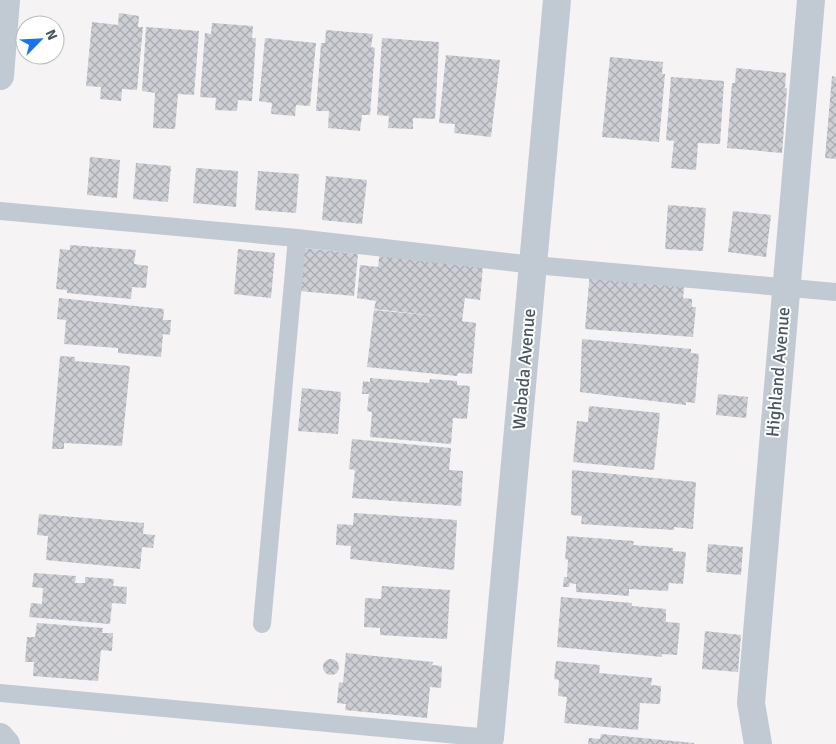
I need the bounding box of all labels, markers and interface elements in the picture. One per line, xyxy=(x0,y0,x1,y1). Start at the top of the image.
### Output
north arrow xyxy=(15,15,65,65)
text: N xyxy=(42,27,61,43)
street label: Highland Avenue xyxy=(761,306,795,438)
street label: Wabada Avenue xyxy=(508,308,540,430)

